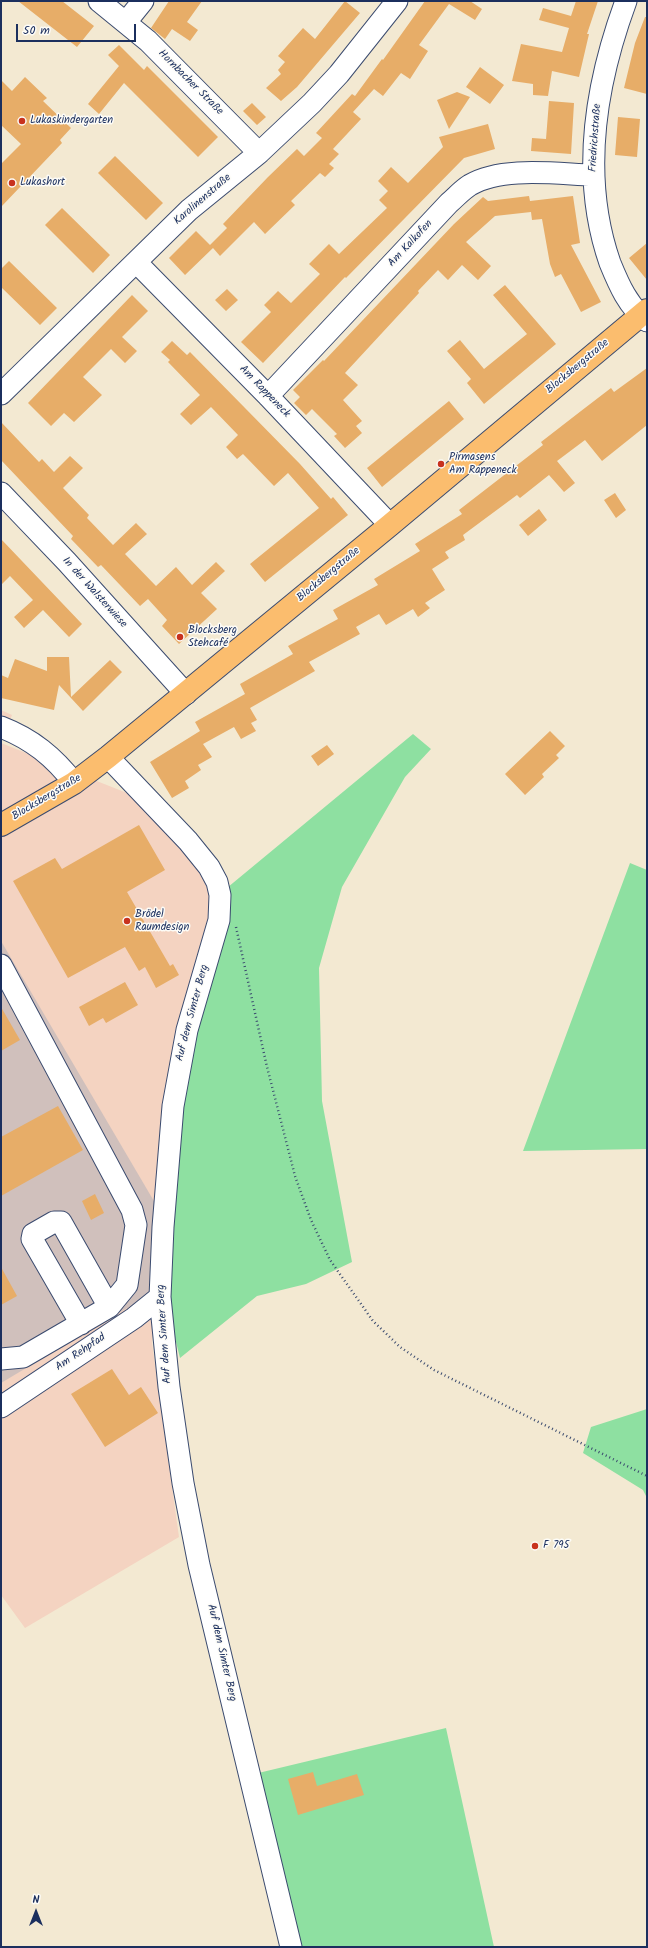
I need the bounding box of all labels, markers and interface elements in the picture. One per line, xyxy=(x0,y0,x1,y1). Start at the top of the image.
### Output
scale bar xyxy=(18,16,138,42)
text: 50 m xyxy=(23,21,50,40)
street label: Hornbacher Straße xyxy=(155,48,225,118)
street label: Friedrichstraße xyxy=(587,103,605,173)
place label: Lukaskindergarten xyxy=(30,114,113,128)
marker: Lukaskindergarten xyxy=(17,116,27,126)
street label: Karolinenstraße xyxy=(172,172,234,228)
place label: Lukashort xyxy=(20,176,65,190)
marker: Lukashort xyxy=(7,178,17,188)
street label: Am Kalkofen xyxy=(386,218,436,270)
street label: Blocksbergstraße xyxy=(544,337,612,397)
street label: Am Rappeneck xyxy=(236,363,292,421)
place label: Pirmasens Am Rappeneck xyxy=(449,451,517,477)
marker: Pirmasens Am Rappeneck xyxy=(436,459,446,469)
street label: Blocksbergstraße xyxy=(295,545,363,605)
street label: In der Walsterwiese xyxy=(59,555,129,631)
place label: Blocksberg Stehcafé xyxy=(188,624,237,650)
marker: Blocksberg Stehcafé xyxy=(175,632,185,642)
street label: Blocksbergstraße xyxy=(10,772,84,824)
place label: Brödel Raumdesign xyxy=(135,908,189,934)
marker: Brödel Raumdesign xyxy=(122,916,132,926)
street label: Auf dem Simter Berg xyxy=(174,963,212,1063)
street label: Auf dem Simter Berg xyxy=(155,1284,175,1384)
street label: Am Rehpfad xyxy=(54,1332,108,1374)
place label: F 795 xyxy=(543,1539,570,1553)
marker: F 795 xyxy=(530,1541,540,1551)
street label: Auf dem Simter Berg xyxy=(203,1603,239,1703)
text: N xyxy=(33,1891,39,1909)
north arrow xyxy=(16,1892,56,1932)

